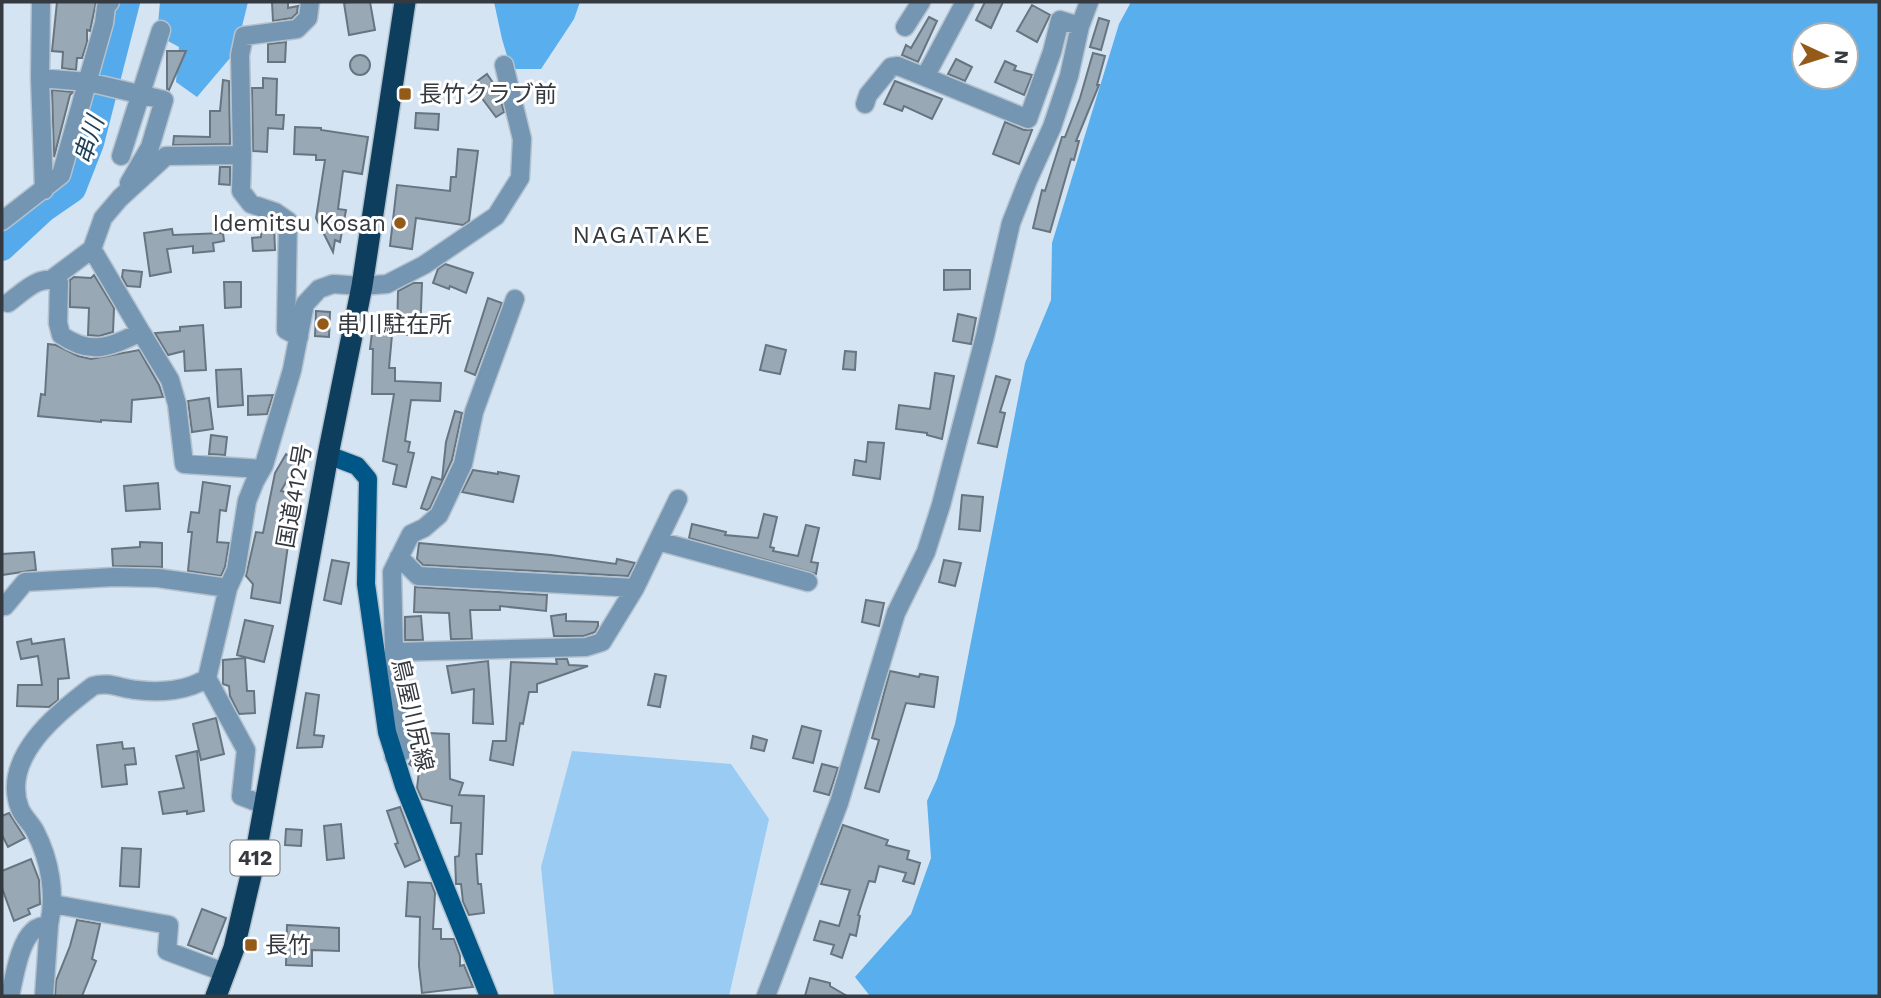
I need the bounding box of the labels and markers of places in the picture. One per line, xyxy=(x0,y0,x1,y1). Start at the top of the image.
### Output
place label: 長竹クラブ前 xyxy=(419,81,557,108)
marker: 長竹クラブ前 xyxy=(397,86,413,102)
place label: Idemitsu Kosan xyxy=(213,210,386,237)
marker: Idemitsu Kosan xyxy=(392,215,408,231)
place label: 串川駐在所 xyxy=(337,311,452,338)
marker: 串川駐在所 xyxy=(315,316,331,332)
place label: 長竹 xyxy=(265,932,311,959)
marker: 長竹 xyxy=(243,937,259,953)

